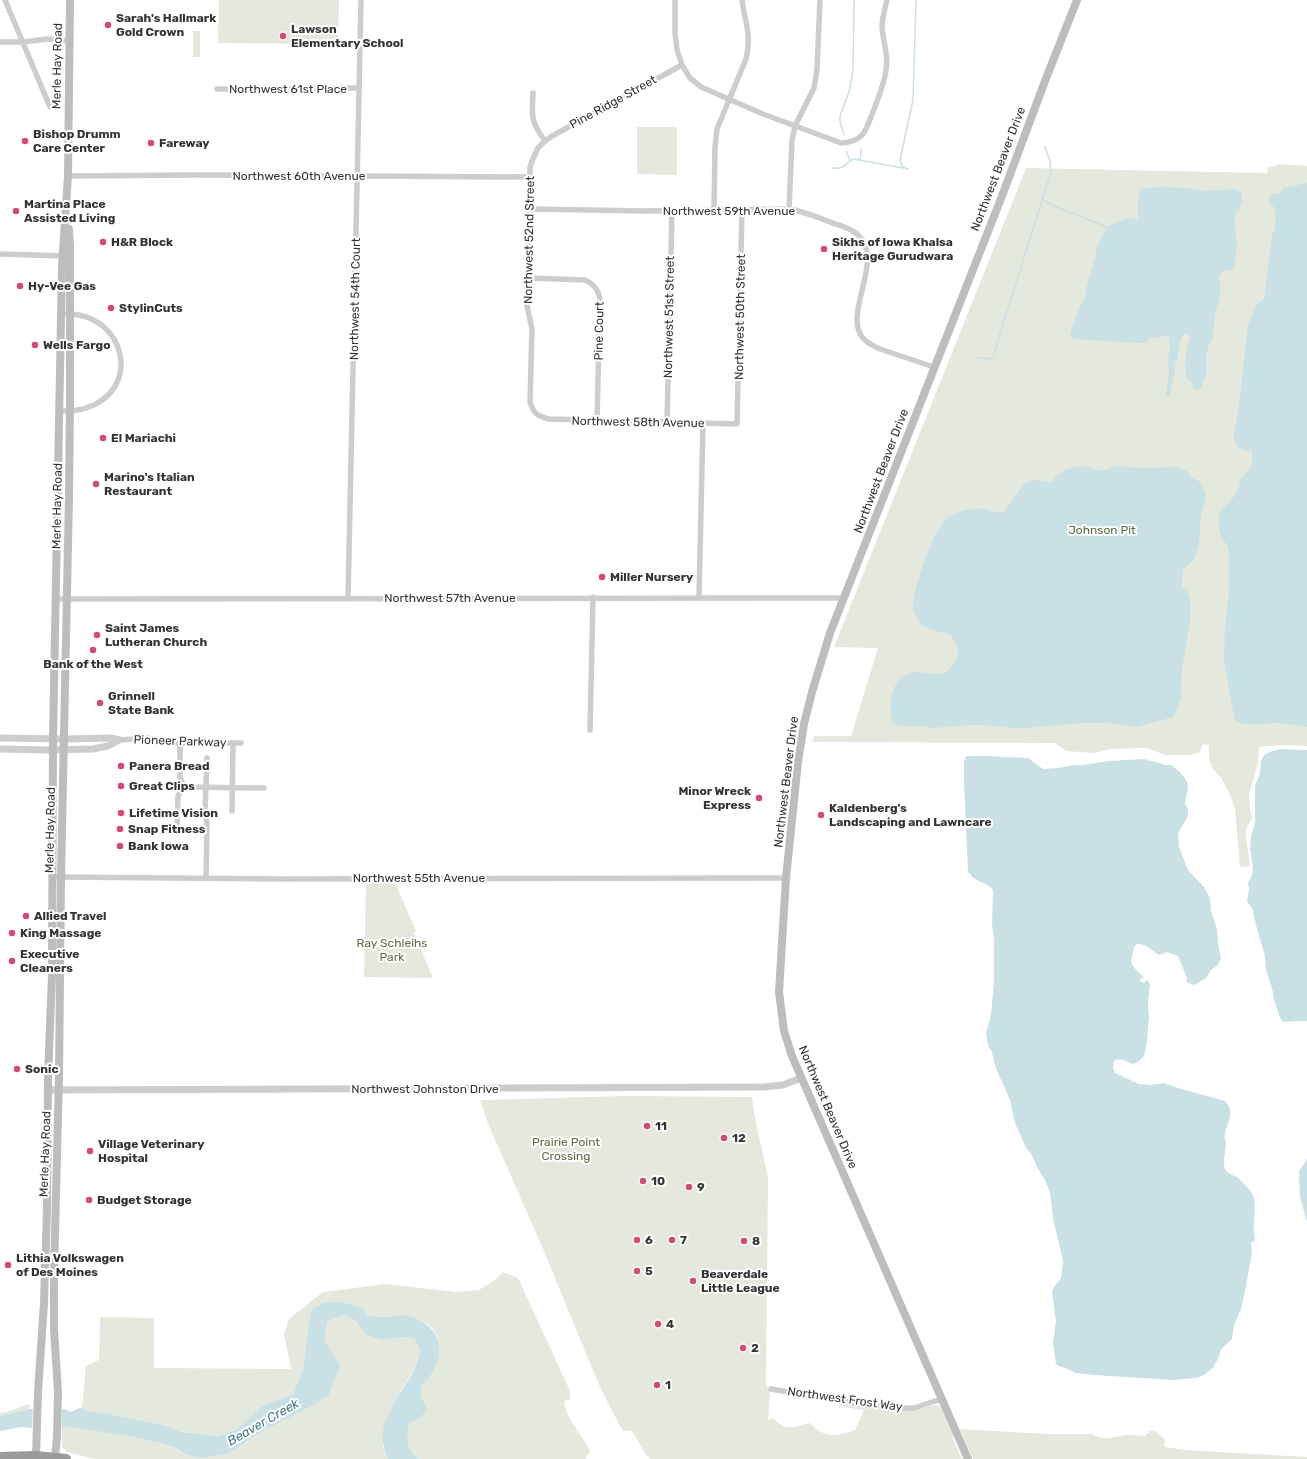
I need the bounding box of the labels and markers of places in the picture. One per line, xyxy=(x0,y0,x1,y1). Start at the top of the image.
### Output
place label: Sarah's Hallmark Gold Crown xyxy=(116,11,216,39)
marker: Sarah's Hallmark Gold Crown xyxy=(103,20,113,30)
place label: Lawson Elementary School xyxy=(291,22,403,50)
marker: Lawson Elementary School xyxy=(278,31,288,41)
place label: Bishop Drumm Care Center xyxy=(33,127,121,155)
marker: Bishop Drumm Care Center xyxy=(20,136,30,146)
place label: Fareway xyxy=(159,136,209,150)
marker: Fareway xyxy=(146,138,156,148)
place label: Martina Place Assisted Living xyxy=(24,197,115,225)
marker: Martina Place Assisted Living xyxy=(11,206,21,216)
place label: H&R Block xyxy=(111,235,173,249)
place label: Sikhs of Iowa Khalsa Heritage Gurudwara xyxy=(832,235,953,263)
marker: H&R Block xyxy=(98,237,108,247)
marker: Sikhs of Iowa Khalsa Heritage Gurudwara xyxy=(819,244,829,254)
place label: Hy-Vee Gas xyxy=(28,279,96,293)
marker: Hy-Vee Gas xyxy=(15,281,25,291)
place label: StylinCuts xyxy=(119,301,183,315)
marker: StylinCuts xyxy=(106,303,116,313)
place label: Wells Fargo xyxy=(43,338,111,352)
marker: Wells Fargo xyxy=(30,340,40,350)
place label: El Mariachi xyxy=(111,431,176,445)
marker: El Mariachi xyxy=(98,433,108,443)
place label: Marino's Italian Restaurant xyxy=(104,470,195,498)
marker: Marino's Italian Restaurant xyxy=(91,479,101,489)
place label: Miller Nursery xyxy=(610,570,693,584)
marker: Miller Nursery xyxy=(597,572,607,582)
place label: Saint James Lutheran Church xyxy=(105,621,207,649)
marker: Saint James Lutheran Church xyxy=(92,630,102,640)
marker: Bank of the West xyxy=(88,645,98,655)
place label: Bank of the West xyxy=(43,657,143,671)
place label: Grinnell State Bank xyxy=(108,689,174,717)
marker: Grinnell State Bank xyxy=(95,698,105,708)
place label: Panera Bread xyxy=(129,759,210,773)
marker: Panera Bread xyxy=(116,761,126,771)
place label: Great Clips xyxy=(129,779,195,793)
marker: Great Clips xyxy=(116,781,126,791)
place label: Minor Wreck Express xyxy=(678,784,751,812)
marker: Minor Wreck Express xyxy=(754,793,764,803)
place label: Kaldenberg's Landscaping and Lawncare xyxy=(829,801,992,829)
place label: Lifetime Vision xyxy=(129,806,218,820)
marker: Lifetime Vision xyxy=(116,808,126,818)
marker: Kaldenberg's Landscaping and Lawncare xyxy=(816,810,826,820)
place label: Snap Fitness xyxy=(128,822,206,836)
marker: Snap Fitness xyxy=(115,824,125,834)
place label: Bank Iowa xyxy=(128,839,189,853)
marker: Bank Iowa xyxy=(115,841,125,851)
place label: Allied Travel xyxy=(34,909,107,923)
marker: Allied Travel xyxy=(21,911,31,921)
place label: King Massage xyxy=(20,926,101,940)
marker: King Massage xyxy=(7,928,17,938)
place label: Executive Cleaners xyxy=(20,947,79,975)
marker: Executive Cleaners xyxy=(7,956,17,966)
place label: Sonic xyxy=(25,1062,59,1076)
marker: Sonic xyxy=(12,1064,22,1074)
place label: 11 xyxy=(655,1119,667,1133)
marker: 11 xyxy=(642,1121,652,1131)
place label: 12 xyxy=(732,1131,746,1145)
marker: 12 xyxy=(719,1133,729,1143)
place label: Village Veterinary Hospital xyxy=(98,1137,204,1165)
marker: Village Veterinary Hospital xyxy=(85,1146,95,1156)
place label: 10 xyxy=(651,1174,665,1188)
marker: 10 xyxy=(638,1176,648,1186)
place label: 9 xyxy=(697,1180,705,1194)
marker: 9 xyxy=(684,1182,694,1192)
place label: Budget Storage xyxy=(97,1193,192,1207)
marker: Budget Storage xyxy=(84,1195,94,1205)
place label: 6 xyxy=(645,1233,653,1247)
place label: 7 xyxy=(680,1233,687,1247)
place label: 8 xyxy=(752,1234,760,1248)
marker: 6 xyxy=(632,1235,642,1245)
marker: 7 xyxy=(667,1235,677,1245)
marker: 8 xyxy=(739,1236,749,1246)
place label: Lithia Volkswagen of Des Moines xyxy=(16,1251,124,1279)
marker: Lithia Volkswagen of Des Moines xyxy=(3,1260,13,1270)
place label: 5 xyxy=(645,1264,653,1278)
marker: 5 xyxy=(632,1266,642,1276)
place label: Beaverdale Little League xyxy=(701,1267,780,1295)
marker: Beaverdale Little League xyxy=(688,1276,698,1286)
place label: 4 xyxy=(666,1317,674,1331)
marker: 4 xyxy=(653,1319,663,1329)
place label: 2 xyxy=(751,1341,759,1355)
marker: 2 xyxy=(738,1343,748,1353)
place label: 1 xyxy=(665,1378,671,1392)
marker: 1 xyxy=(652,1380,662,1390)

